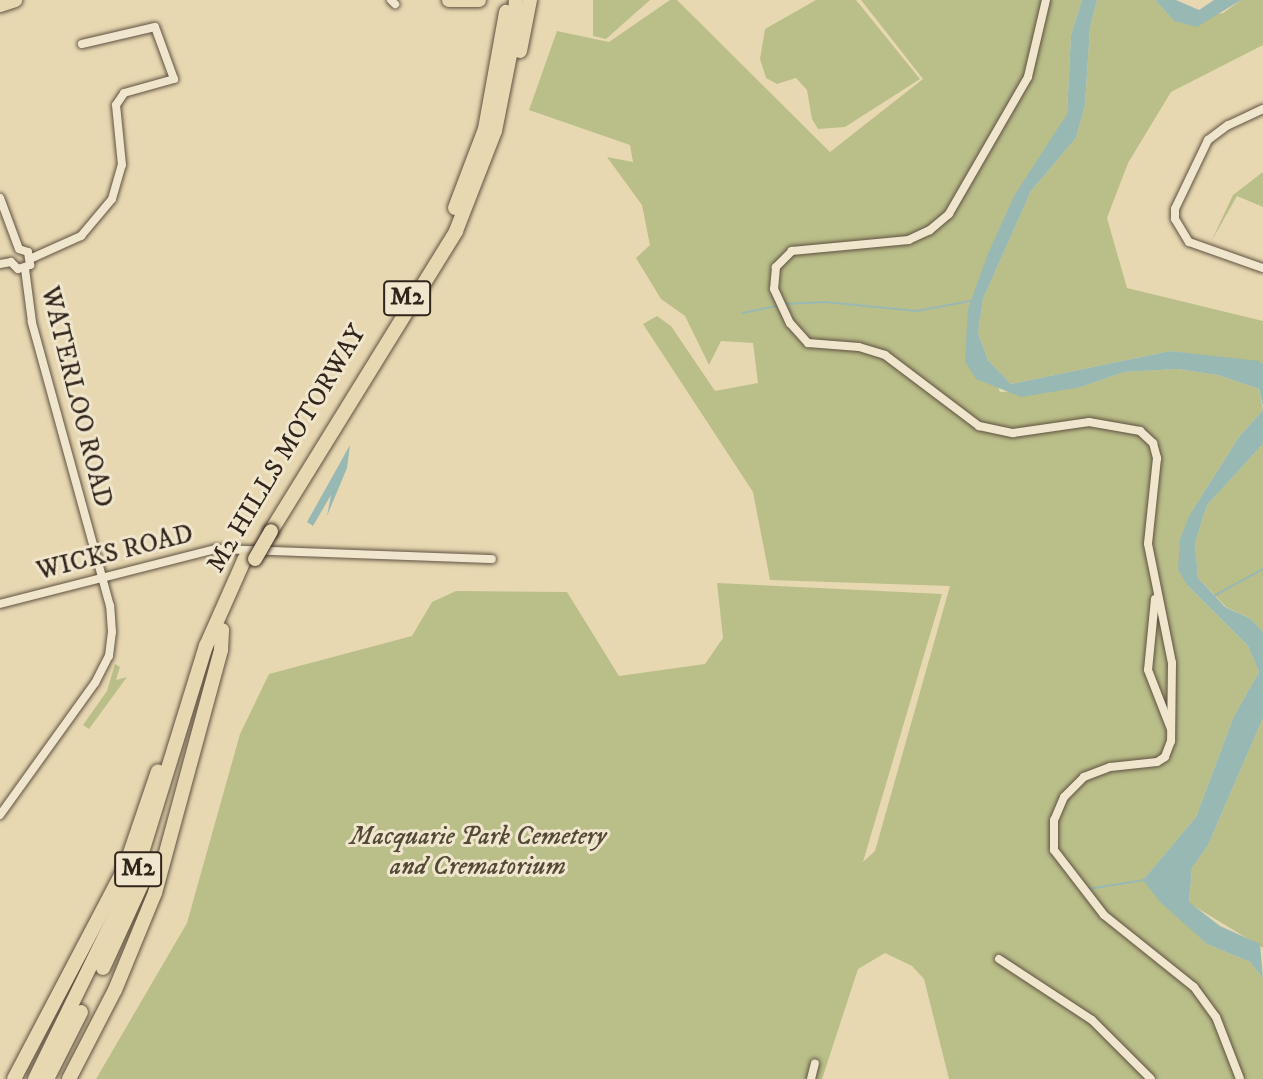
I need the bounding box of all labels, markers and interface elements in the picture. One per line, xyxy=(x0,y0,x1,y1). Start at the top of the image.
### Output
road number: M2 xyxy=(382,278,432,318)
street label: WATERLOO ROAD xyxy=(33,283,119,511)
street label: M2 HILLS MOTORWAY xyxy=(201,320,373,578)
street label: WICKS ROAD xyxy=(34,519,196,587)
park label: Macquarie Park Cemetery and Crematorium xyxy=(350,821,606,882)
road number: M2 xyxy=(114,848,162,890)

